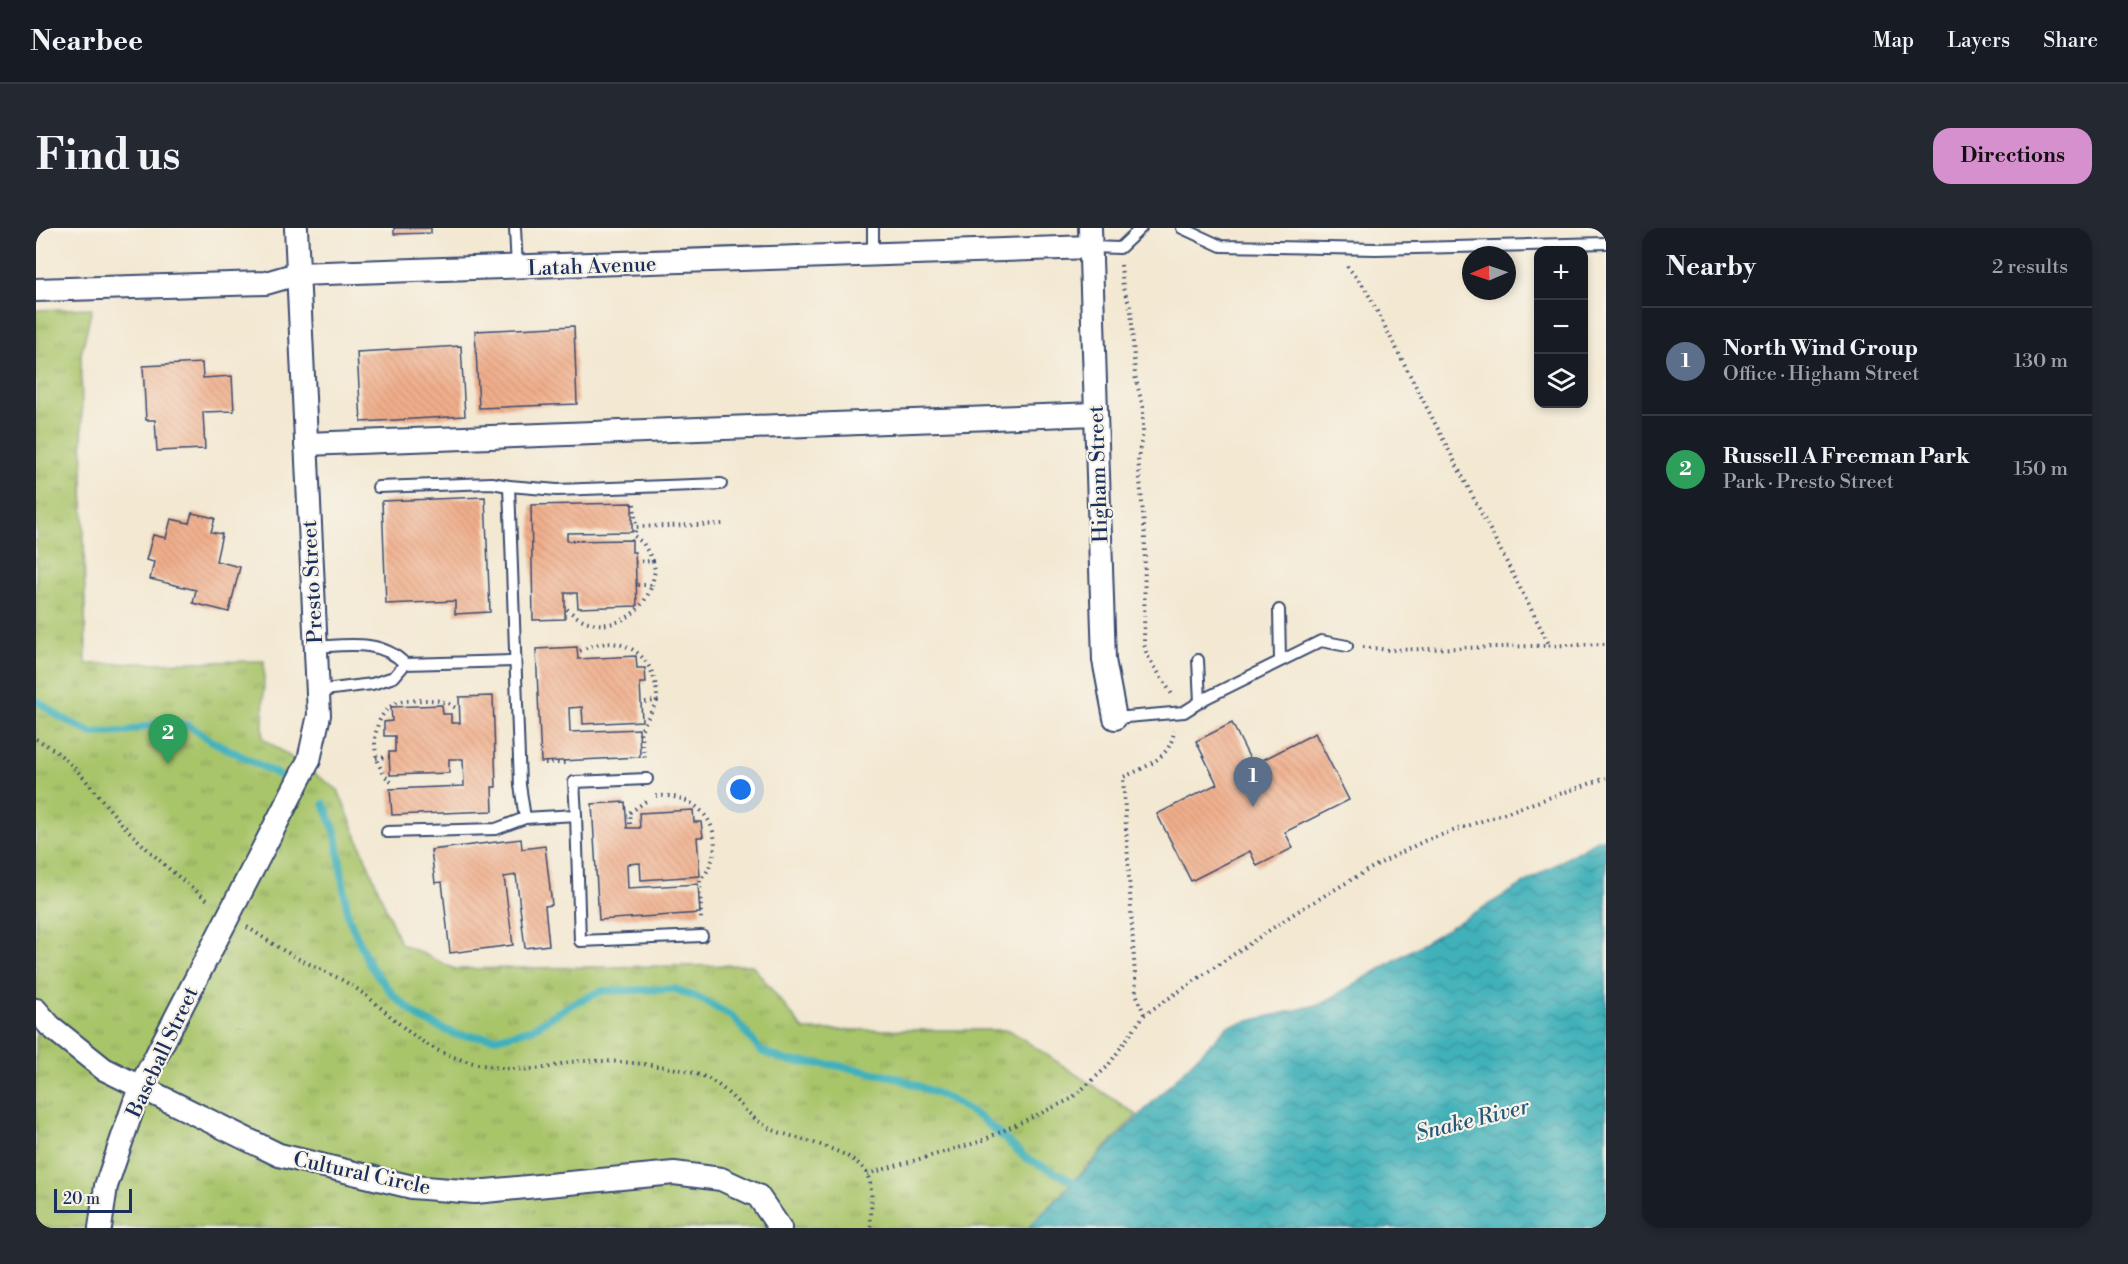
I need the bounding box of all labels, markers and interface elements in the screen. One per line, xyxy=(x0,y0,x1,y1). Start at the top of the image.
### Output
text: Nearbee xyxy=(30,24,143,59)
text: Map xyxy=(1873,28,1914,54)
text: Layers xyxy=(1947,28,2010,54)
text: Share xyxy=(2043,28,2098,54)
button: Directions xyxy=(1933,128,2092,184)
text: Find us xyxy=(36,130,180,183)
north arrow xyxy=(1462,246,1516,300)
map controls xyxy=(1534,246,1588,408)
button: + xyxy=(1534,246,1588,300)
text: Nearby xyxy=(1666,251,1756,283)
street label: Latah Avenue xyxy=(527,252,657,282)
text: 2 results xyxy=(1992,255,2068,280)
button: − xyxy=(1534,300,1588,354)
text: North Wind Group xyxy=(1723,335,1918,362)
text: 1 xyxy=(1681,349,1690,374)
text: 130 m xyxy=(2013,349,2068,374)
button: layers xyxy=(1534,354,1588,408)
text: Office · Higham Street xyxy=(1723,362,1919,387)
street label: Higham Street xyxy=(1084,404,1114,543)
text: Russell A Freeman Park xyxy=(1723,443,1970,470)
text: 2 xyxy=(1679,457,1692,482)
text: 150 m xyxy=(2013,457,2068,482)
text: Park · Presto Street xyxy=(1723,470,1894,495)
street label: Presto Street xyxy=(297,519,329,644)
pin: 2 xyxy=(148,714,188,764)
pin: 1 xyxy=(1234,758,1272,807)
your location xyxy=(726,775,755,804)
street label: Baseball Street xyxy=(121,982,205,1123)
water label: Snake River xyxy=(1413,1093,1533,1148)
street label: Cultural Circle xyxy=(291,1147,433,1201)
scale bar xyxy=(54,1186,132,1214)
text: 20 m xyxy=(63,1189,100,1209)

